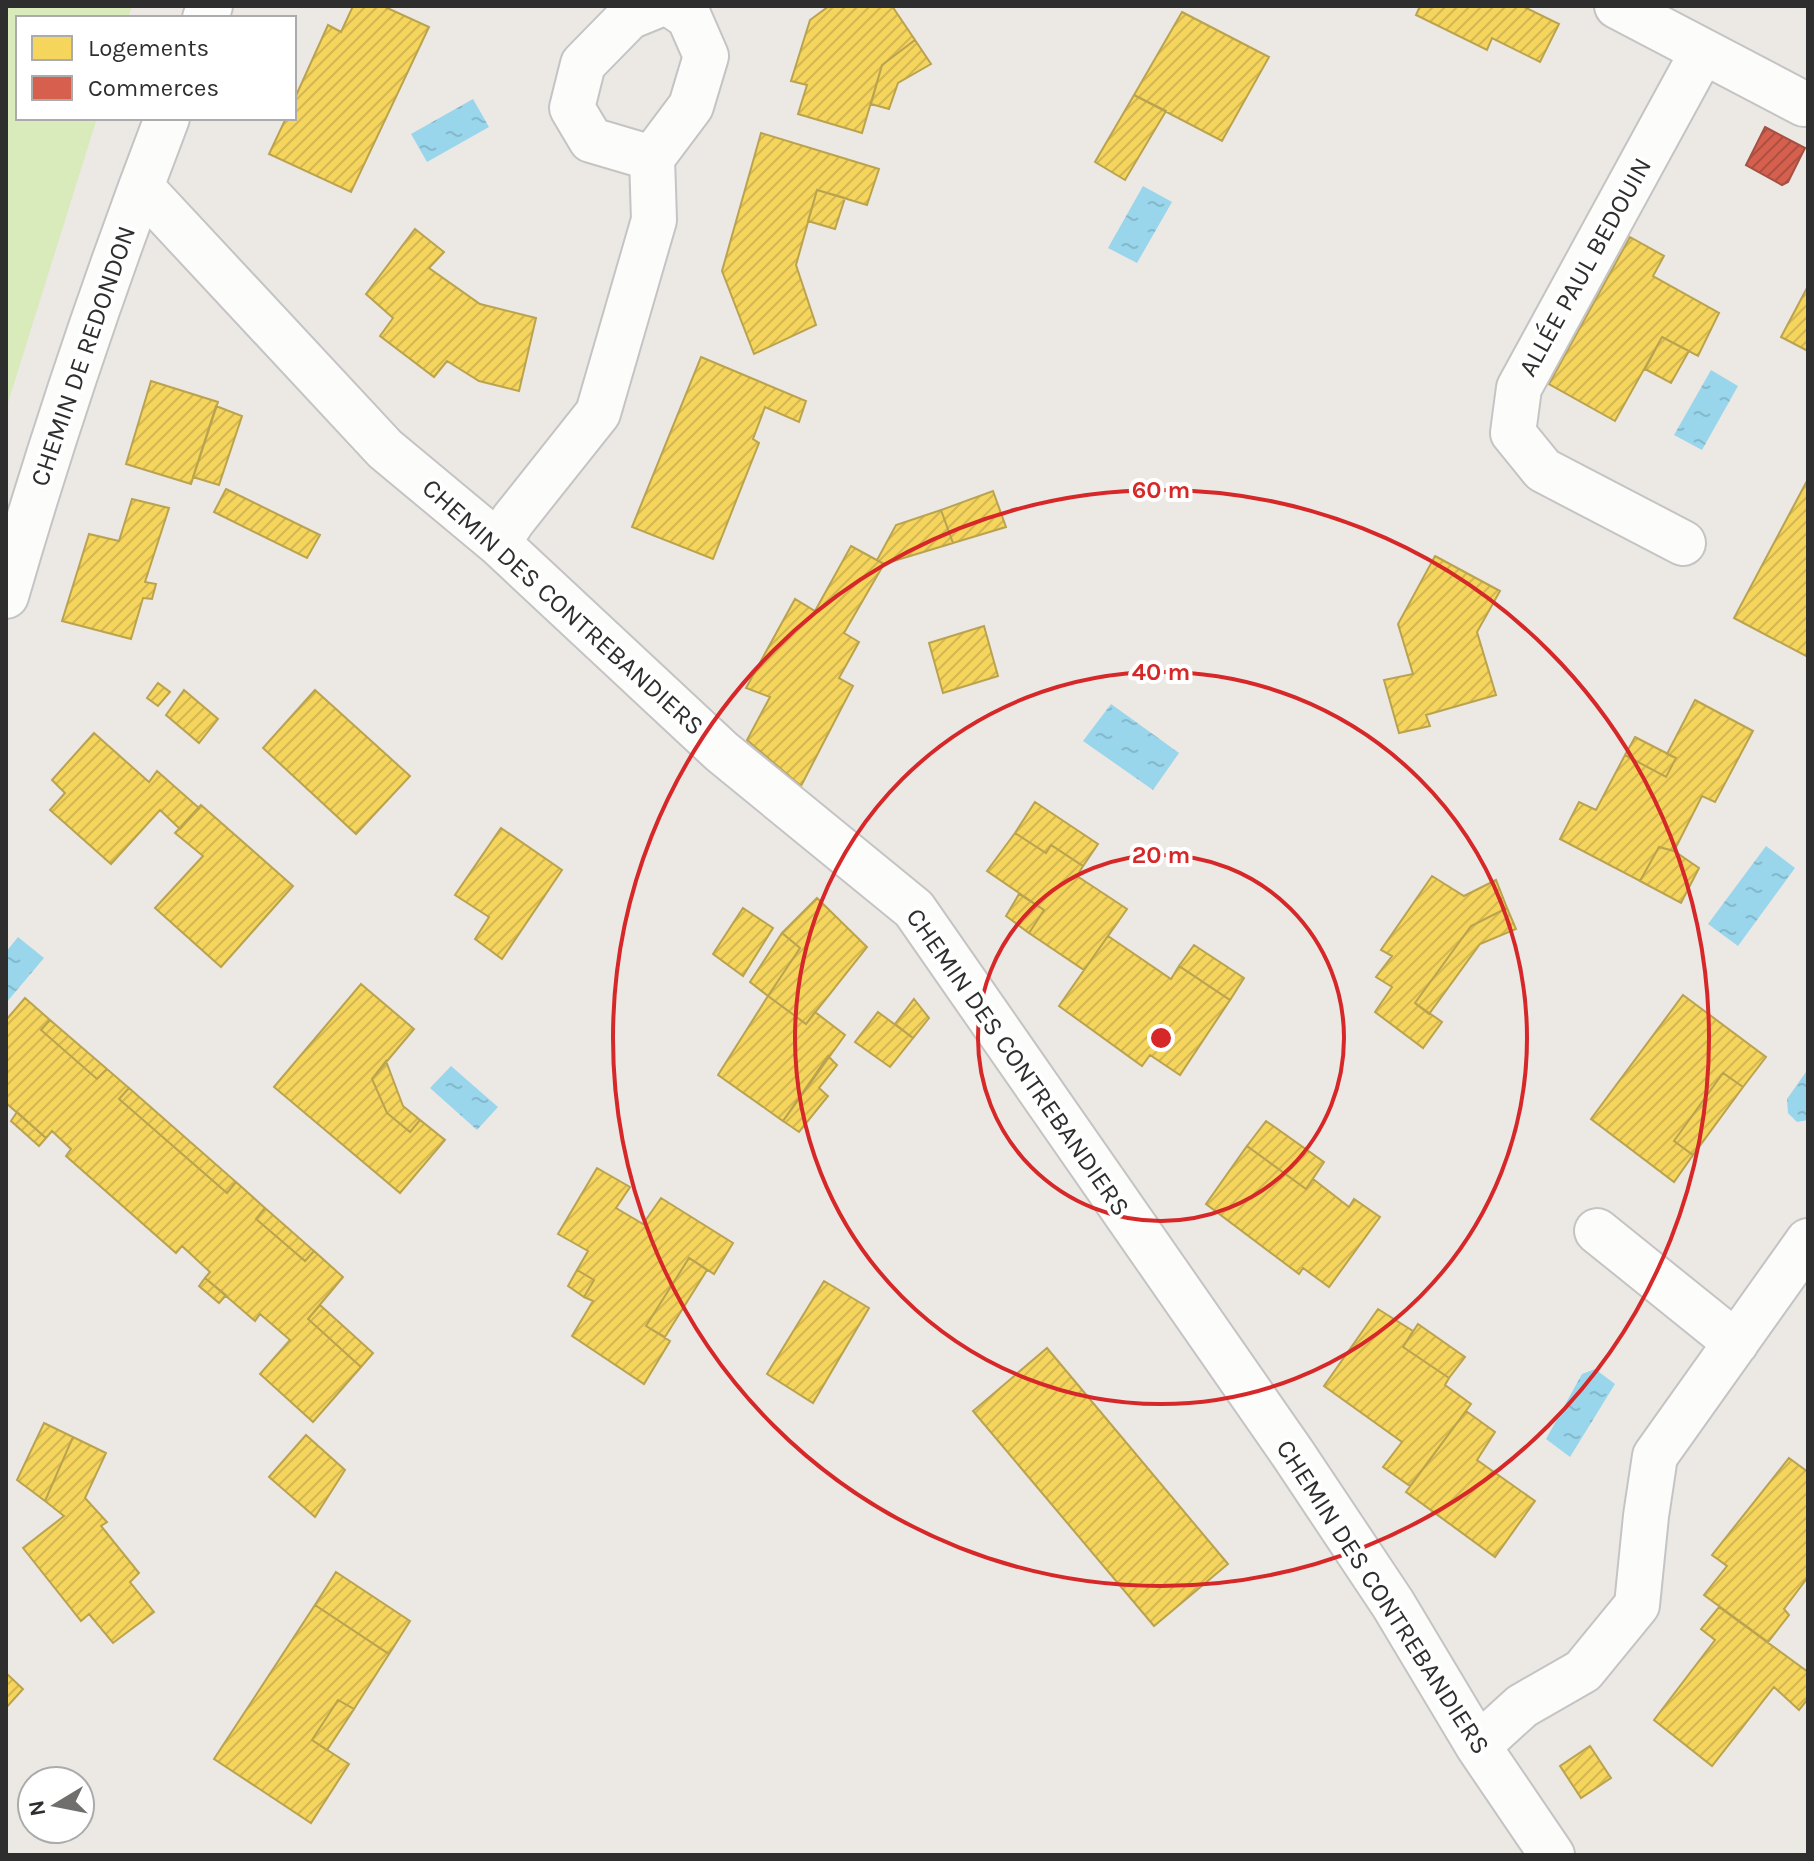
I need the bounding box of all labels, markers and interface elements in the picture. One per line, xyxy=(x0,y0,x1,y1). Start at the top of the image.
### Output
legend xyxy=(16,16,296,120)
text: Logements xyxy=(88,34,209,62)
text: Commerces xyxy=(88,74,219,102)
street label: ALLÉE PAUL BEDOUIN xyxy=(1511,152,1658,382)
street label: CHEMIN DE REDONDON xyxy=(24,222,142,490)
street label: CHEMIN DES CONTREBANDIERS xyxy=(416,472,710,742)
text: 60 m xyxy=(1132,476,1190,504)
text: 40 m xyxy=(1132,658,1190,686)
text: 20 m xyxy=(1132,841,1190,869)
street label: CHEMIN DES CONTREBANDIERS xyxy=(900,902,1136,1222)
centre of rings xyxy=(1147,1024,1175,1052)
street label: CHEMIN DES CONTREBANDIERS xyxy=(1270,1434,1496,1760)
north arrow xyxy=(16,1765,96,1845)
text: N xyxy=(23,1798,51,1818)

